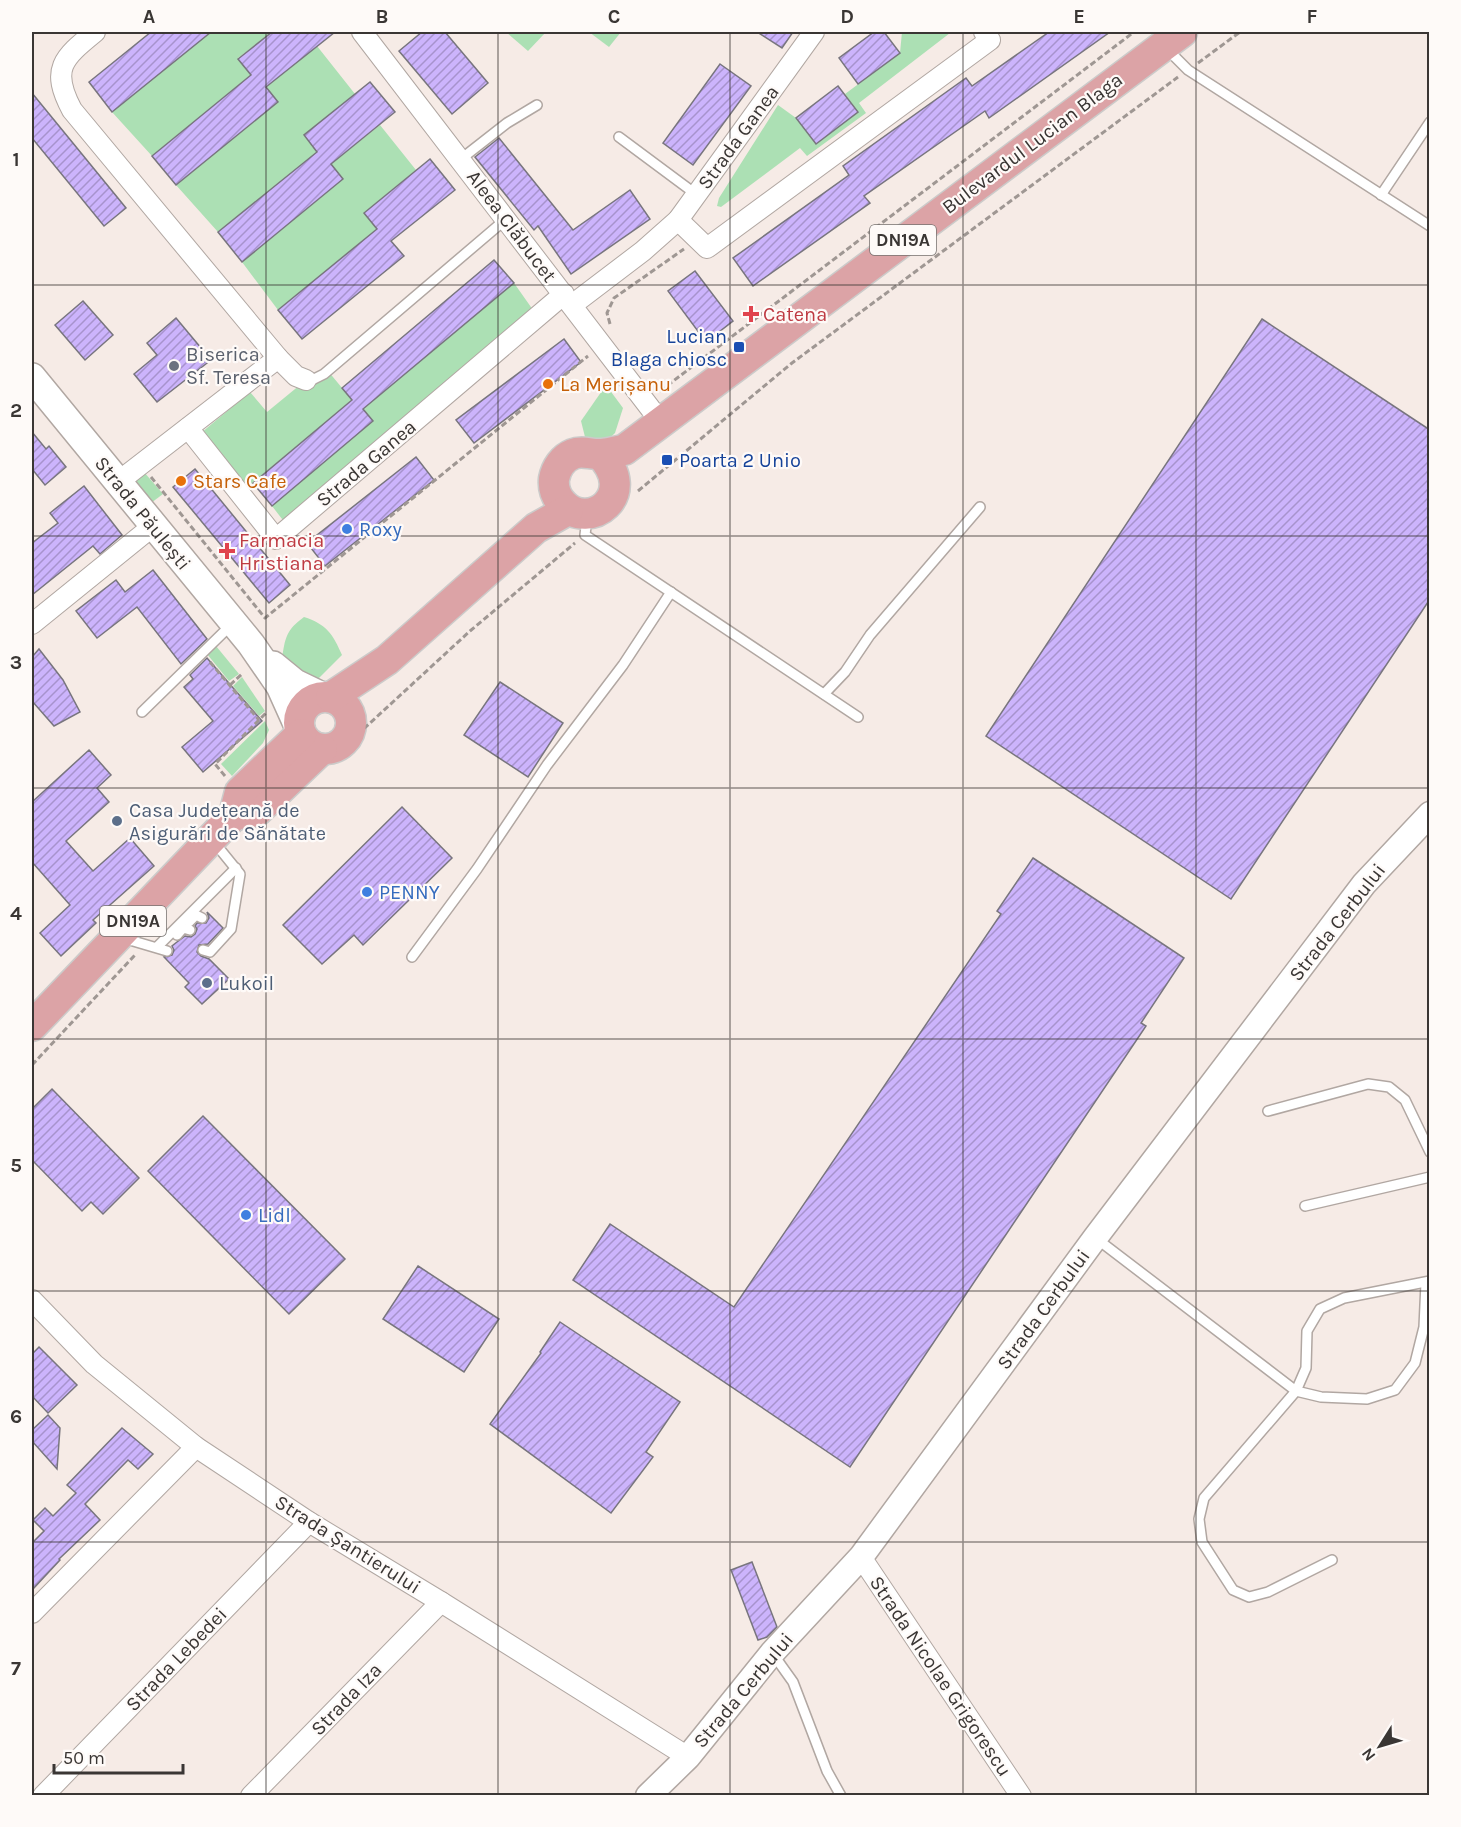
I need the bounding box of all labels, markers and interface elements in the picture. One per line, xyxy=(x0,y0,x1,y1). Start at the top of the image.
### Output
text: A xyxy=(143,5,156,28)
text: B xyxy=(376,5,388,28)
text: C xyxy=(608,5,620,28)
text: D xyxy=(840,5,854,28)
text: E xyxy=(1073,5,1085,28)
text: F xyxy=(1307,5,1318,28)
street label: Bulevardul Lucian Blaga xyxy=(938,68,1127,219)
street label: Strada Ganea xyxy=(693,81,784,194)
text: 1 xyxy=(12,148,20,171)
street label: Aleea Clăbucet xyxy=(462,166,561,287)
road number: DN19A xyxy=(870,225,936,255)
place label: Catena xyxy=(763,303,827,326)
marker: Catena xyxy=(744,307,758,321)
place label: Lucian Blaga chiosc xyxy=(611,325,727,371)
marker: Lucian Blaga chiosc xyxy=(732,340,746,354)
place label: Biserica Sf. Teresa xyxy=(186,343,271,389)
marker: Biserica Sf. Teresa xyxy=(167,359,181,373)
place label: La Merișanu xyxy=(560,373,671,396)
marker: La Merișanu xyxy=(541,377,555,391)
text: 2 xyxy=(10,399,22,422)
street label: Strada Ganea xyxy=(312,415,421,512)
place label: Poarta 2 Unio xyxy=(679,449,801,472)
street label: Strada Păulești xyxy=(90,452,195,575)
marker: Poarta 2 Unio xyxy=(660,453,674,467)
place label: Stars Cafe xyxy=(193,470,287,493)
marker: Stars Cafe xyxy=(174,474,188,488)
place label: Roxy xyxy=(359,518,402,541)
marker: Roxy xyxy=(340,522,354,536)
place label: Farmacia Hristiana xyxy=(239,529,324,575)
marker: Farmacia Hristiana xyxy=(220,544,234,558)
text: 3 xyxy=(10,651,22,674)
place label: Casa Județeană de Asigurări de Sănătate xyxy=(129,799,326,845)
marker: Casa Județeană de Asigurări de Sănătate xyxy=(110,814,124,828)
street label: Strada Cerbului xyxy=(1284,859,1390,986)
place label: PENNY xyxy=(379,881,440,904)
marker: PENNY xyxy=(360,885,374,899)
text: 4 xyxy=(10,902,22,925)
road number: DN19A xyxy=(100,906,166,936)
place label: Lukoil xyxy=(219,972,274,995)
marker: Lukoil xyxy=(200,976,214,990)
text: 5 xyxy=(10,1154,22,1177)
place label: Lidl xyxy=(258,1204,291,1227)
marker: Lidl xyxy=(239,1208,253,1222)
street label: Strada Cerbului xyxy=(992,1245,1095,1374)
text: 6 xyxy=(10,1405,22,1428)
street label: Strada Șantierului xyxy=(271,1490,425,1599)
street label: Strada Nicolae Grigorescu xyxy=(865,1572,1016,1781)
street label: Strada Lebedei xyxy=(121,1603,232,1716)
street label: Strada Cerbului xyxy=(689,1628,798,1752)
text: 7 xyxy=(11,1657,21,1680)
street label: Strada Iza xyxy=(306,1658,386,1740)
north arrow xyxy=(1350,1716,1410,1776)
scale bar xyxy=(54,1737,183,1775)
text: N xyxy=(1357,1744,1379,1765)
text: 50 m xyxy=(63,1747,105,1769)

